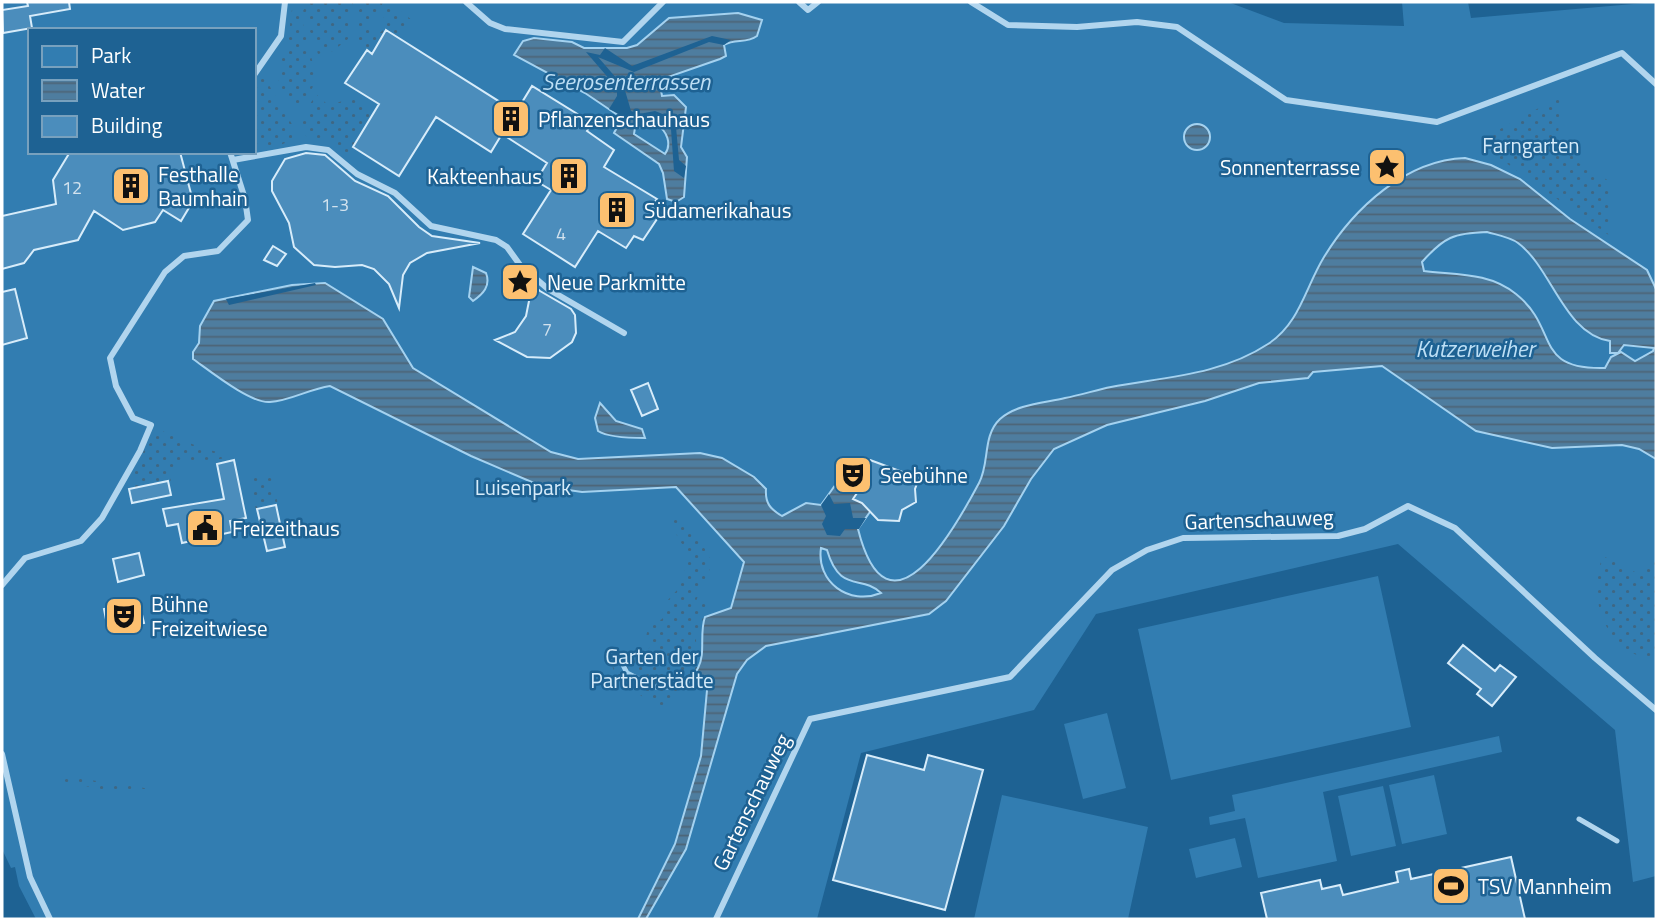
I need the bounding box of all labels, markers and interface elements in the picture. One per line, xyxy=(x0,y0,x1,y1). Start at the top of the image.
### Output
legend xyxy=(28,28,256,154)
text: Park xyxy=(91,39,131,71)
water label: Seerosenterrassen xyxy=(542,64,711,99)
text: Water xyxy=(91,74,145,106)
building icon: Pflanzenschauhaus xyxy=(490,98,532,140)
place label: Pflanzenschauhaus xyxy=(538,103,710,135)
text: Building xyxy=(91,109,163,141)
park label: Farngarten xyxy=(1482,129,1580,161)
place icon: Sonnenterrasse xyxy=(1366,146,1408,188)
place label: Sonnenterrasse xyxy=(1220,151,1360,183)
building icon: Kakteenhaus xyxy=(548,155,590,197)
place label: Festhalle Baumhain xyxy=(158,158,248,214)
place label: Kakteenhaus xyxy=(427,160,542,192)
building icon: Festhalle Baumhain xyxy=(110,165,152,207)
house number: 12 xyxy=(62,174,82,201)
building icon: Südamerikahaus xyxy=(596,189,638,231)
house number: 1-3 xyxy=(321,191,349,218)
place label: Südamerikahaus xyxy=(644,194,791,226)
house number: 4 xyxy=(556,220,566,247)
place icon: Neue Parkmitte xyxy=(499,261,541,303)
place label: Neue Parkmitte xyxy=(547,266,686,298)
house number: 7 xyxy=(542,316,552,343)
water label: Kutzerweiher xyxy=(1415,331,1537,366)
theatre icon: Seebühne xyxy=(832,454,874,496)
place label: Seebühne xyxy=(880,459,968,491)
park label: Luisenpark xyxy=(475,471,571,503)
street label: Gartenschauweg xyxy=(1184,500,1334,538)
public building icon: Freizeithaus xyxy=(184,507,226,549)
place label: Freizeithaus xyxy=(232,512,340,544)
place label: Bühne Freizeitwiese xyxy=(151,588,268,644)
theatre icon: Bühne Freizeitwiese xyxy=(103,595,145,637)
park label: Garten der Partnerstädte xyxy=(590,640,714,696)
street label: Gartenschauweg xyxy=(704,728,798,876)
sports icon: TSV Mannheim xyxy=(1430,865,1472,907)
place label: TSV Mannheim xyxy=(1478,870,1612,902)

